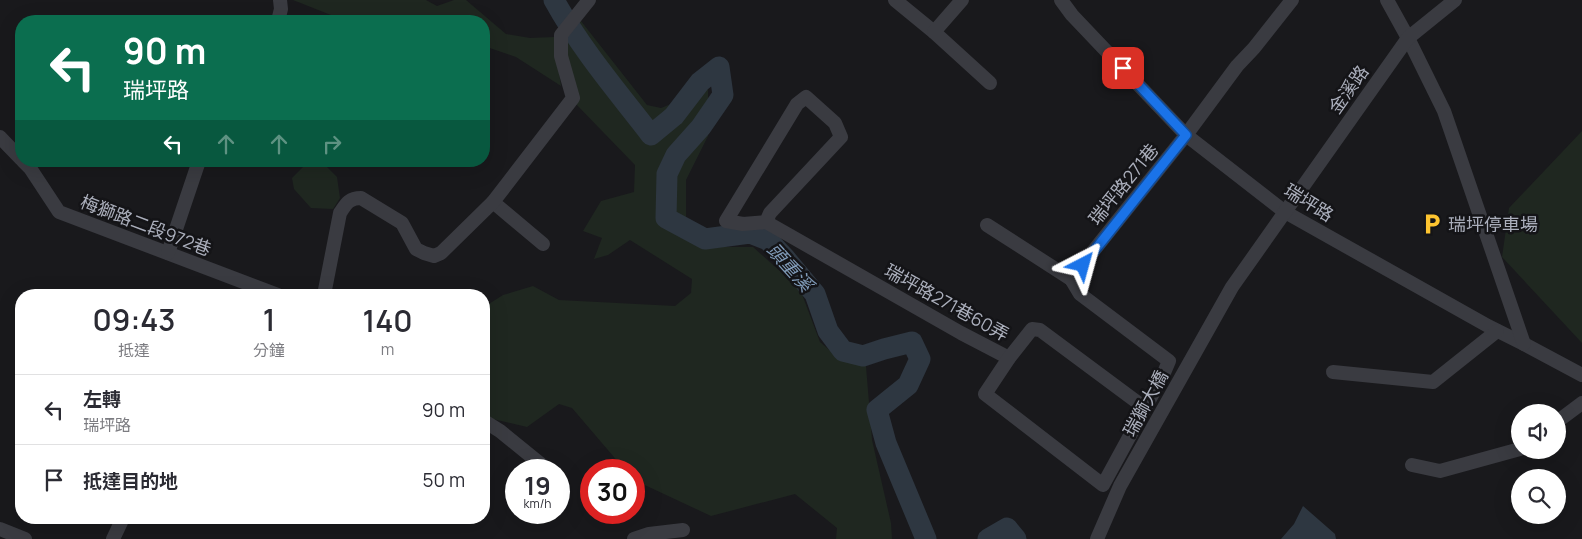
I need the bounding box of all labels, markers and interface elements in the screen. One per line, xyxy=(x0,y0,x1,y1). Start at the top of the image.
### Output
text: 90 m xyxy=(123,27,206,75)
icon: left xyxy=(40,35,105,100)
pin xyxy=(1102,47,1144,89)
icon: arrive xyxy=(1109,54,1137,82)
street label: 金溪路 xyxy=(1323,60,1373,118)
text: 瑞坪路 xyxy=(123,75,189,105)
icon: left xyxy=(159,130,187,158)
icon: ahead xyxy=(212,130,240,158)
icon: ahead xyxy=(265,130,293,158)
icon: right xyxy=(318,130,346,158)
street label: 瑞坪路271巷 xyxy=(1083,138,1163,230)
street label: 瑞坪路 xyxy=(1280,178,1338,226)
street label: 梅獅路二段972巷 xyxy=(77,189,215,261)
parking icon: 瑞坪停車場 xyxy=(1419,211,1445,237)
place label: 瑞坪停車場 xyxy=(1448,212,1538,236)
water label: 頭重溪 xyxy=(761,237,821,299)
position arrow xyxy=(1056,238,1108,290)
street label: 瑞坪路271巷60弄 xyxy=(881,258,1013,346)
text: 09:43 xyxy=(93,299,175,340)
text: 1 xyxy=(263,299,275,340)
text: 140 xyxy=(363,300,413,341)
text: m xyxy=(381,338,394,360)
text: 抵達 xyxy=(118,339,150,361)
text: 分鐘 xyxy=(253,339,285,361)
street label: 瑞獅大橋 xyxy=(1117,366,1173,440)
text: 左轉 xyxy=(83,386,121,412)
icon: left xyxy=(40,396,68,424)
text: 90 m xyxy=(422,397,465,423)
map controls xyxy=(1511,404,1566,524)
button: sound xyxy=(1511,404,1566,459)
text: 瑞坪路 xyxy=(83,414,131,436)
speed limit sign: 30 xyxy=(580,459,645,524)
icon: arrive xyxy=(40,466,68,494)
text: 50 m xyxy=(423,467,465,493)
text: 抵達目的地 xyxy=(83,468,178,494)
text: 19 xyxy=(524,468,551,503)
button: search xyxy=(1511,469,1566,524)
text: km/h xyxy=(524,495,551,512)

